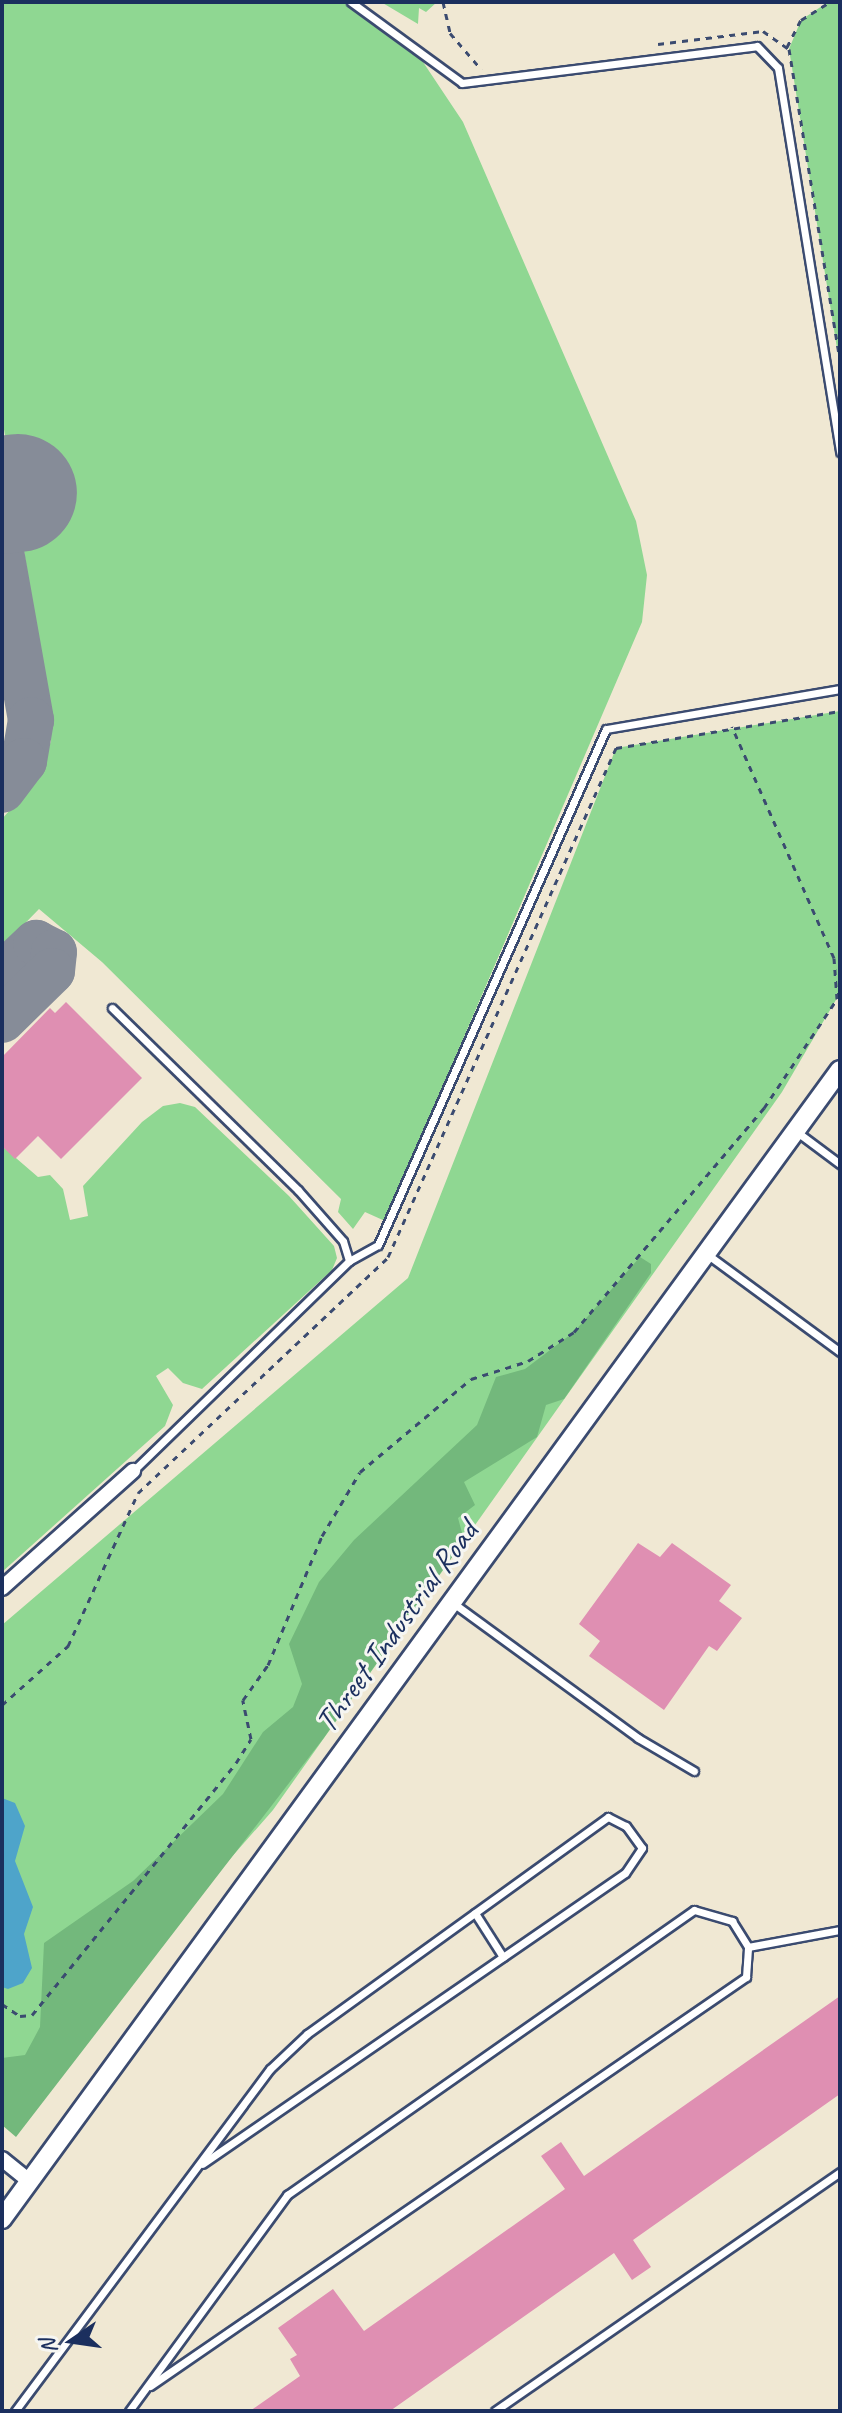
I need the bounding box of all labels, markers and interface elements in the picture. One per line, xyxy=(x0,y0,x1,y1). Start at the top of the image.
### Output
street label: Threet Industrial Road xyxy=(308,1514,486,1740)
north arrow xyxy=(32,2301,112,2381)
text: N xyxy=(33,2337,64,2356)

